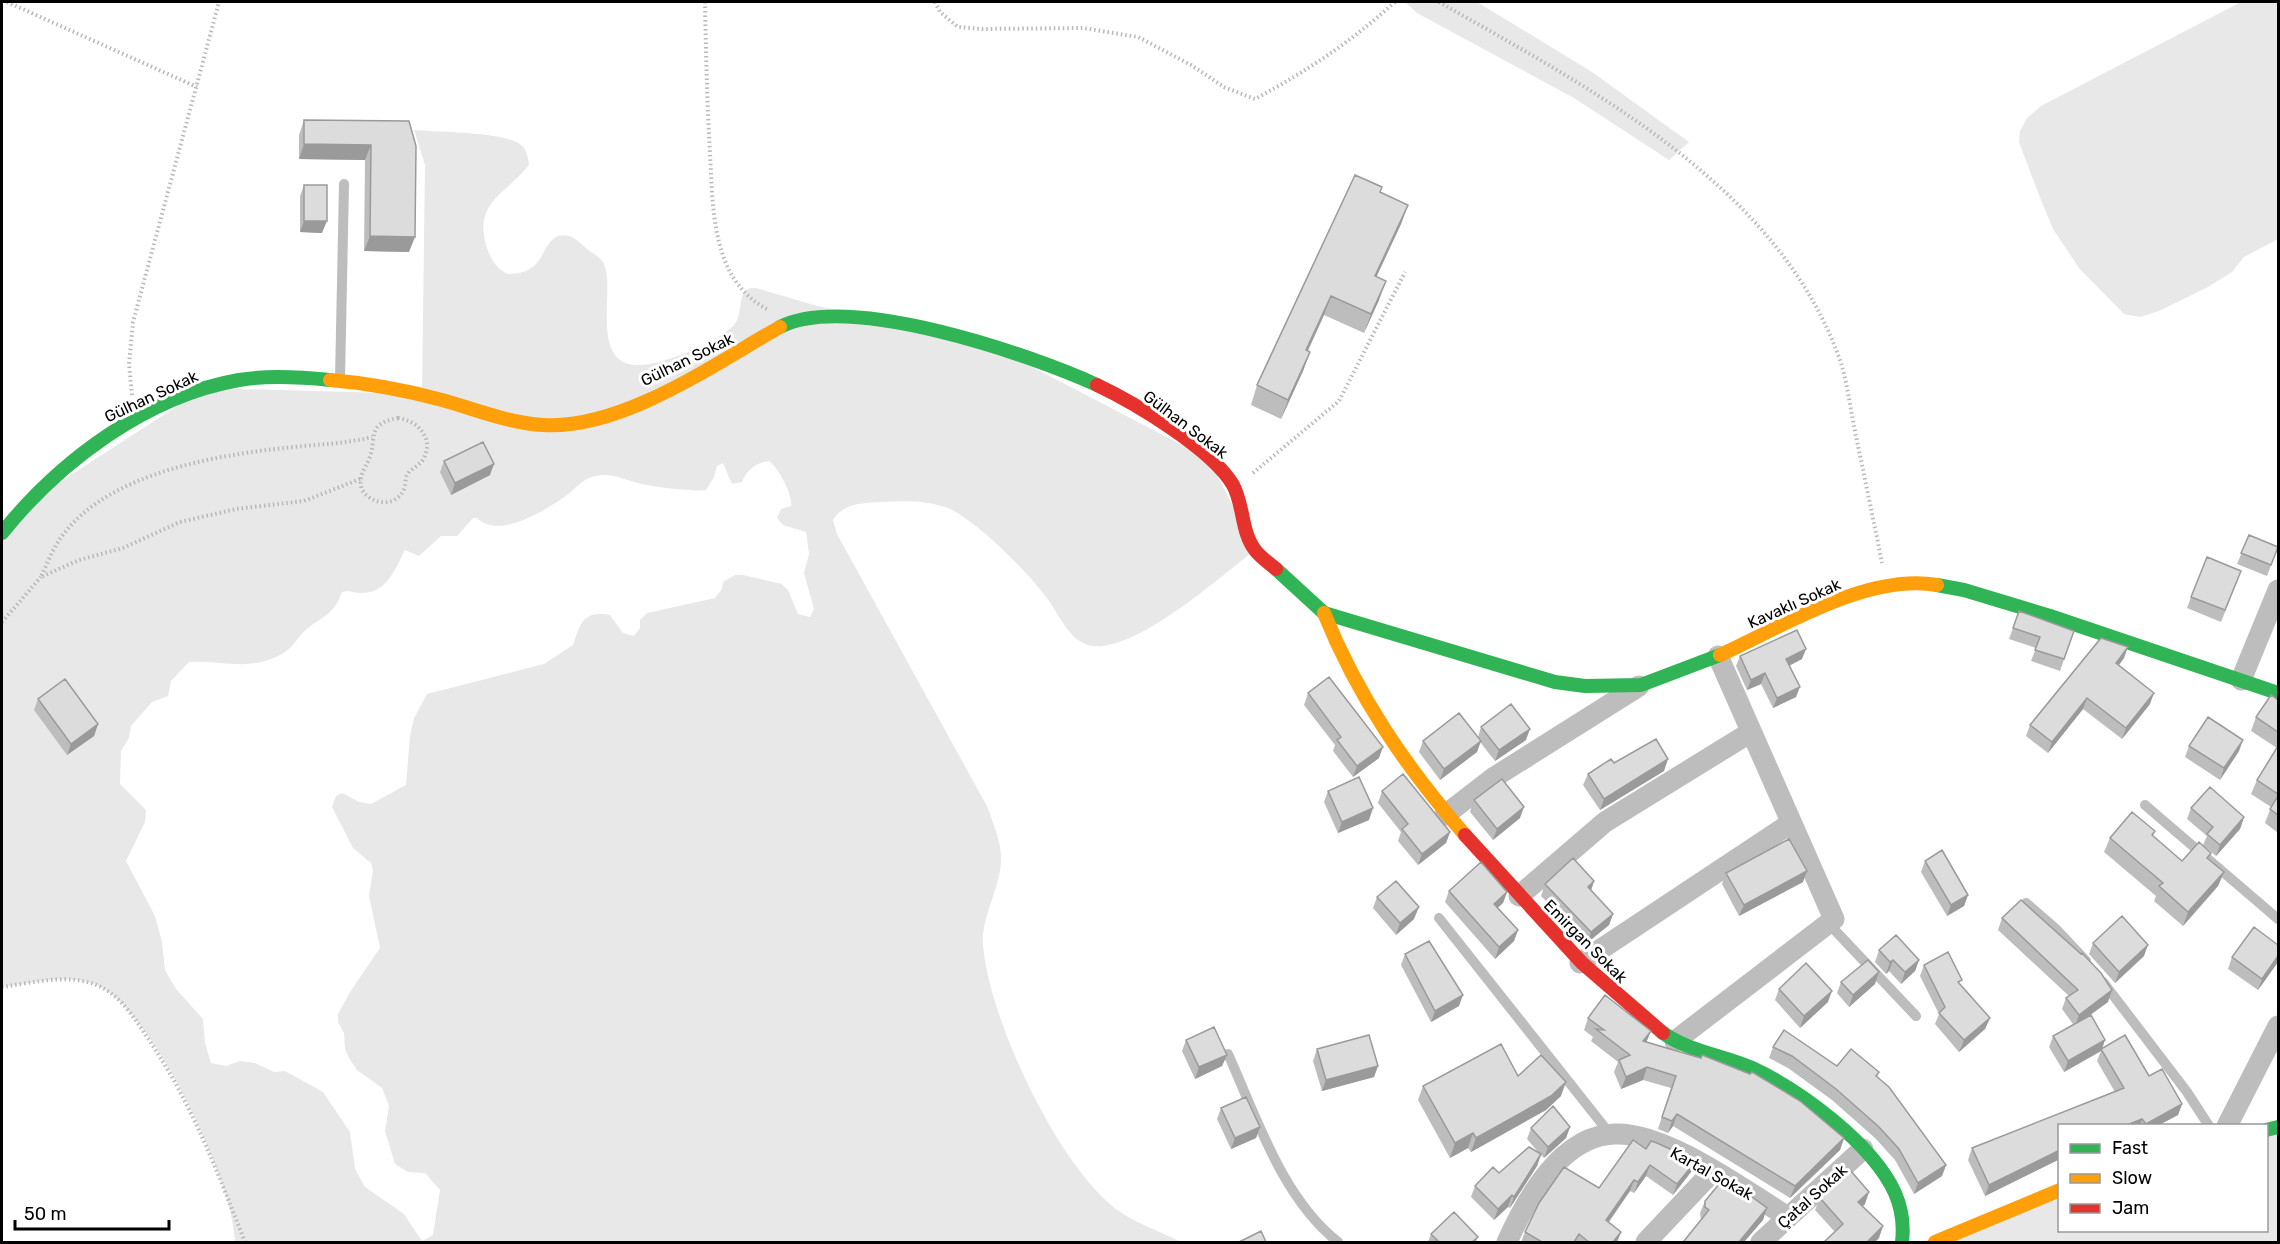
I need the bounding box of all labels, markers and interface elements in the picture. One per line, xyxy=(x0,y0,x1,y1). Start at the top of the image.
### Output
street label: Gülhan Sokak xyxy=(638,328,737,390)
street label: Gülhan Sokak xyxy=(101,366,202,426)
street label: Gülhan Sokak xyxy=(1140,386,1232,463)
street label: Kavaklı Sokak xyxy=(1745,574,1844,632)
street label: Emirgan Sokak xyxy=(1540,896,1632,987)
legend xyxy=(2058,1124,2268,1232)
text: Fast xyxy=(2112,1137,2148,1159)
street label: Kartal Sokak xyxy=(1667,1143,1757,1204)
street label: Çatal Sokak xyxy=(1774,1160,1851,1232)
text: Slow xyxy=(2112,1167,2152,1189)
scale bar xyxy=(15,1193,170,1231)
text: Jam xyxy=(2112,1197,2149,1219)
text: 50 m xyxy=(24,1203,67,1225)

